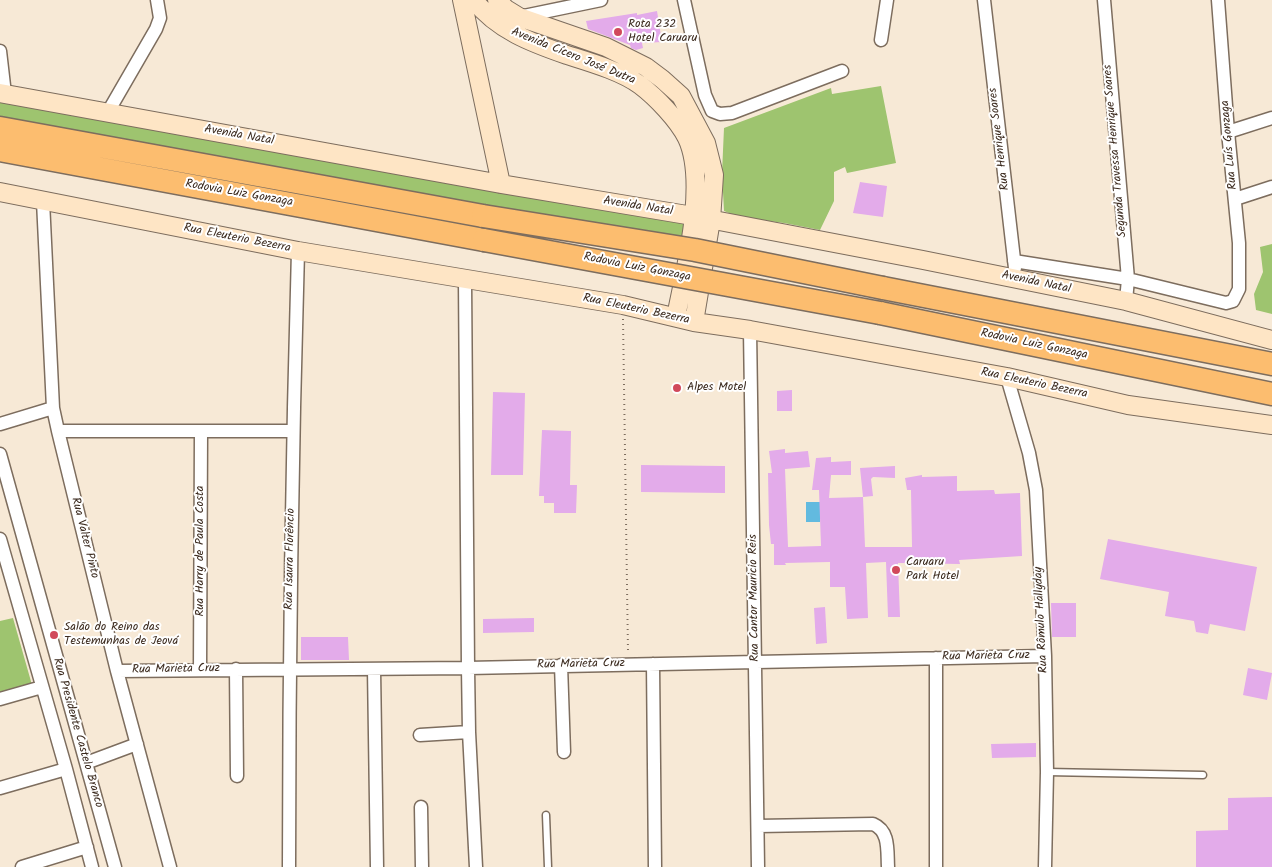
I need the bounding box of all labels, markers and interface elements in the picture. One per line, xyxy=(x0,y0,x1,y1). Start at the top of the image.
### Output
place label: Rota 232 Hotel Caruaru xyxy=(628,18,697,46)
street label: Avenida Cícero José Dutra xyxy=(509,26,637,88)
marker: Rota 232 Hotel Caruaru xyxy=(612,26,624,38)
street label: Segunda Travessa Henrique Soares xyxy=(1101,64,1131,238)
street label: Rua Henrique Soares xyxy=(987,87,1013,191)
street label: Rua Luís Gonzaga xyxy=(1219,100,1241,190)
street label: Avenida Natal xyxy=(203,123,275,149)
street label: Rodovia Luiz Gonzaga xyxy=(184,177,294,211)
street label: Avenida Natal xyxy=(602,194,674,220)
street label: Rua Eleuterio Bezerra xyxy=(182,222,292,256)
street label: Rodovia Luiz Gonzaga xyxy=(582,251,692,285)
street label: Avenida Natal xyxy=(1000,269,1072,297)
street label: Rua Eleuterio Bezerra xyxy=(581,292,691,328)
street label: Rodovia Luiz Gonzaga xyxy=(979,327,1089,363)
street label: Rua Eleuterio Bezerra xyxy=(979,366,1089,402)
place label: Alpes Motel xyxy=(687,381,746,395)
marker: Alpes Motel xyxy=(671,382,683,394)
street label: Rua Harry de Paula Costa xyxy=(194,486,208,616)
street label: Rua Valter Pinto xyxy=(67,496,101,580)
street label: Rua Isaura Florêncio xyxy=(283,508,299,610)
street label: Rua Cantor Mauricio Reis xyxy=(747,534,763,662)
place label: Caruaru Park Hotel xyxy=(906,556,959,584)
marker: Caruaru Park Hotel xyxy=(890,564,902,576)
street label: Rua Rômulo Hallyday xyxy=(1032,566,1052,674)
place label: Salão do Reino das Testemunhas de Jeová xyxy=(64,621,178,649)
marker: Salão do Reino das Testemunhas de Jeová xyxy=(48,629,60,641)
street label: Rua Marieta Cruz xyxy=(942,649,1030,665)
street label: Rua Presidente Castelo Branco xyxy=(49,656,105,810)
street label: Rua Marieta Cruz xyxy=(537,657,625,673)
street label: Rua Marieta Cruz xyxy=(132,662,220,678)

